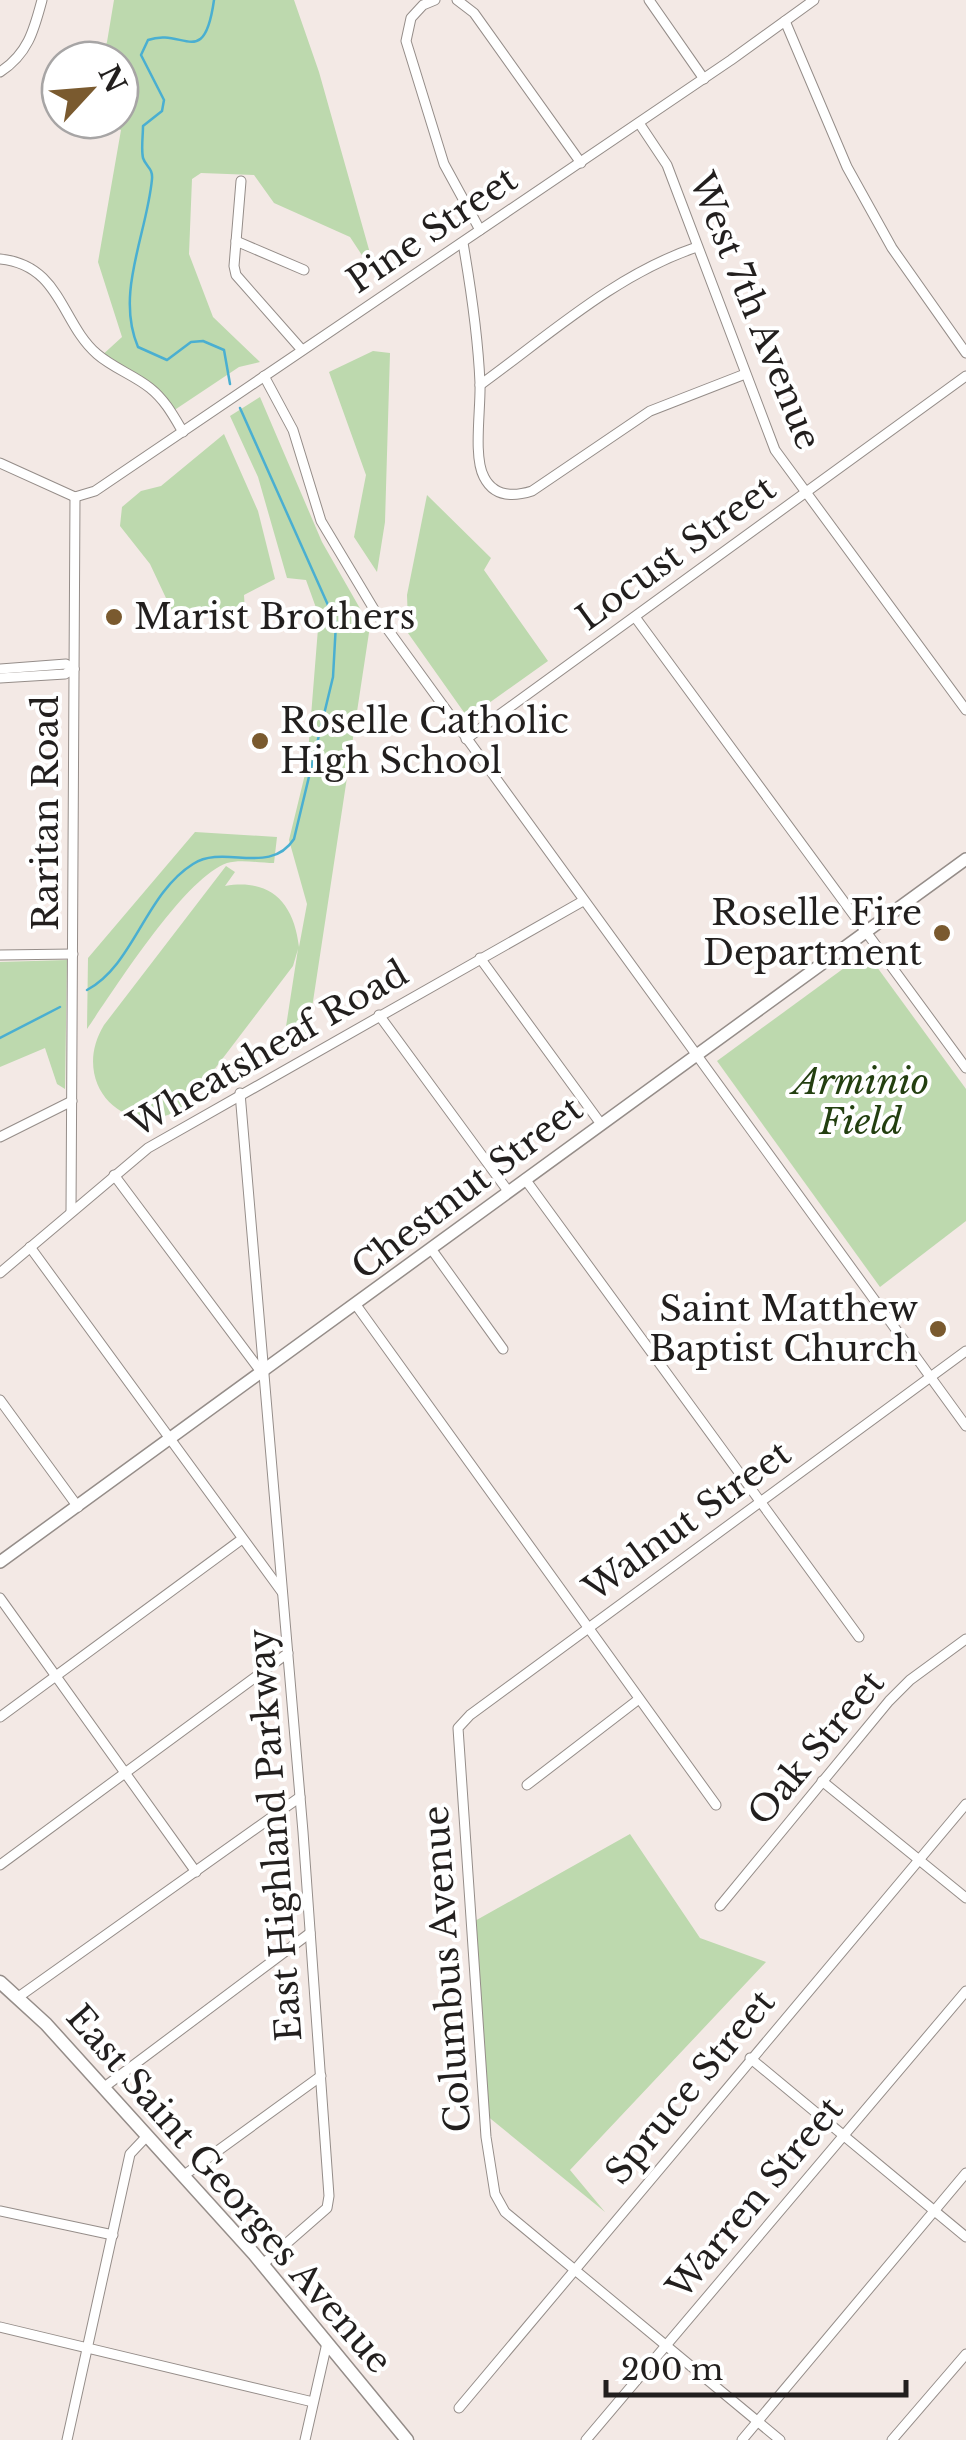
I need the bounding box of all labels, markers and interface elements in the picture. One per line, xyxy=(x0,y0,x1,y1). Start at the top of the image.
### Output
north arrow xyxy=(40,40,140,140)
text: N xyxy=(91,60,134,99)
street label: Pine Street xyxy=(339,157,525,302)
street label: West 7th Avenue xyxy=(680,165,831,455)
street label: Locust Street xyxy=(568,466,783,639)
place label: Marist Brothers xyxy=(134,595,415,638)
marker: Marist Brothers xyxy=(103,606,125,628)
street label: Raritan Road xyxy=(24,695,67,931)
place label: Roselle Catholic High School xyxy=(280,699,569,782)
marker: Roselle Catholic High School xyxy=(249,730,271,752)
place label: Roselle Fire Department xyxy=(703,891,922,974)
marker: Roselle Fire Department xyxy=(931,922,953,944)
street label: Wheatsheaf Road xyxy=(119,951,415,1147)
park label: Arminio Field xyxy=(789,1060,929,1143)
street label: Chestnut Street xyxy=(343,1087,590,1288)
place label: Saint Matthew Baptist Church xyxy=(649,1287,918,1370)
marker: Saint Matthew Baptist Church xyxy=(927,1318,949,1340)
street label: Walnut Street xyxy=(574,1431,798,1611)
street label: East Highland Parkway xyxy=(239,1627,310,2043)
street label: Oak Street xyxy=(739,1662,893,1834)
street label: Columbus Avenue xyxy=(414,1804,479,2134)
street label: Spruce Street xyxy=(596,1981,783,2193)
street label: East Saint Georges Avenue xyxy=(58,1996,401,2382)
street label: Warren Street xyxy=(657,2088,851,2308)
scale bar xyxy=(606,2335,906,2397)
text: 200 m xyxy=(621,2351,723,2388)

